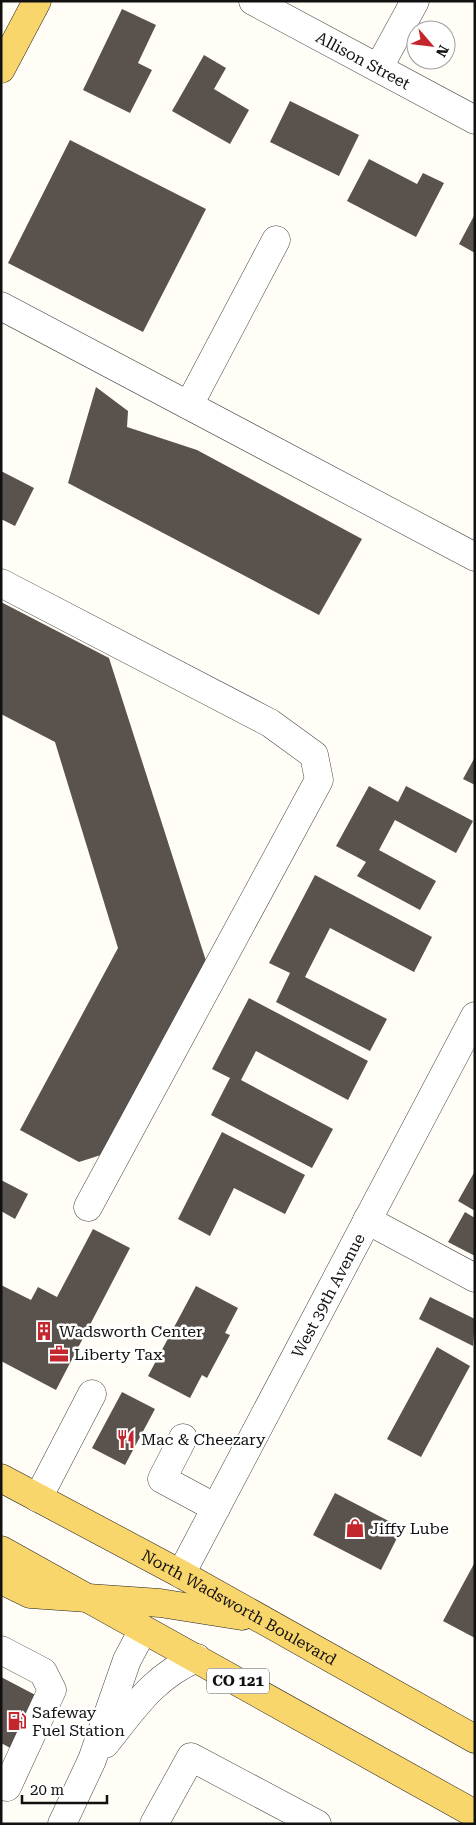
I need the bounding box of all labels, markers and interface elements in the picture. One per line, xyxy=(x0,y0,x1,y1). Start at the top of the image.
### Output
north arrow xyxy=(406,20,456,70)
street label: Allison Street xyxy=(313,27,414,93)
text: N xyxy=(433,43,452,60)
street label: West 39th Avenue xyxy=(287,1230,368,1361)
building icon: Wadsworth Center xyxy=(33,1320,55,1342)
place label: Wadsworth Center xyxy=(59,1322,203,1341)
office icon: Liberty Tax xyxy=(48,1343,70,1365)
place label: Liberty Tax xyxy=(74,1345,163,1364)
restaurant icon: Mac & Cheezary xyxy=(115,1428,137,1450)
place label: Mac & Cheezary xyxy=(141,1430,266,1449)
shop icon: Jiffy Lube xyxy=(344,1517,366,1539)
place label: Jiffy Lube xyxy=(370,1519,449,1538)
street label: North Wadsworth Boulevard xyxy=(139,1545,340,1669)
road number: CO 121 xyxy=(207,1668,269,1694)
place label: Safeway Fuel Station xyxy=(32,1703,125,1740)
fuel station icon: Safeway Fuel Station xyxy=(6,1710,28,1732)
scale bar xyxy=(22,1772,108,1804)
text: 20 m xyxy=(30,1781,65,1799)

